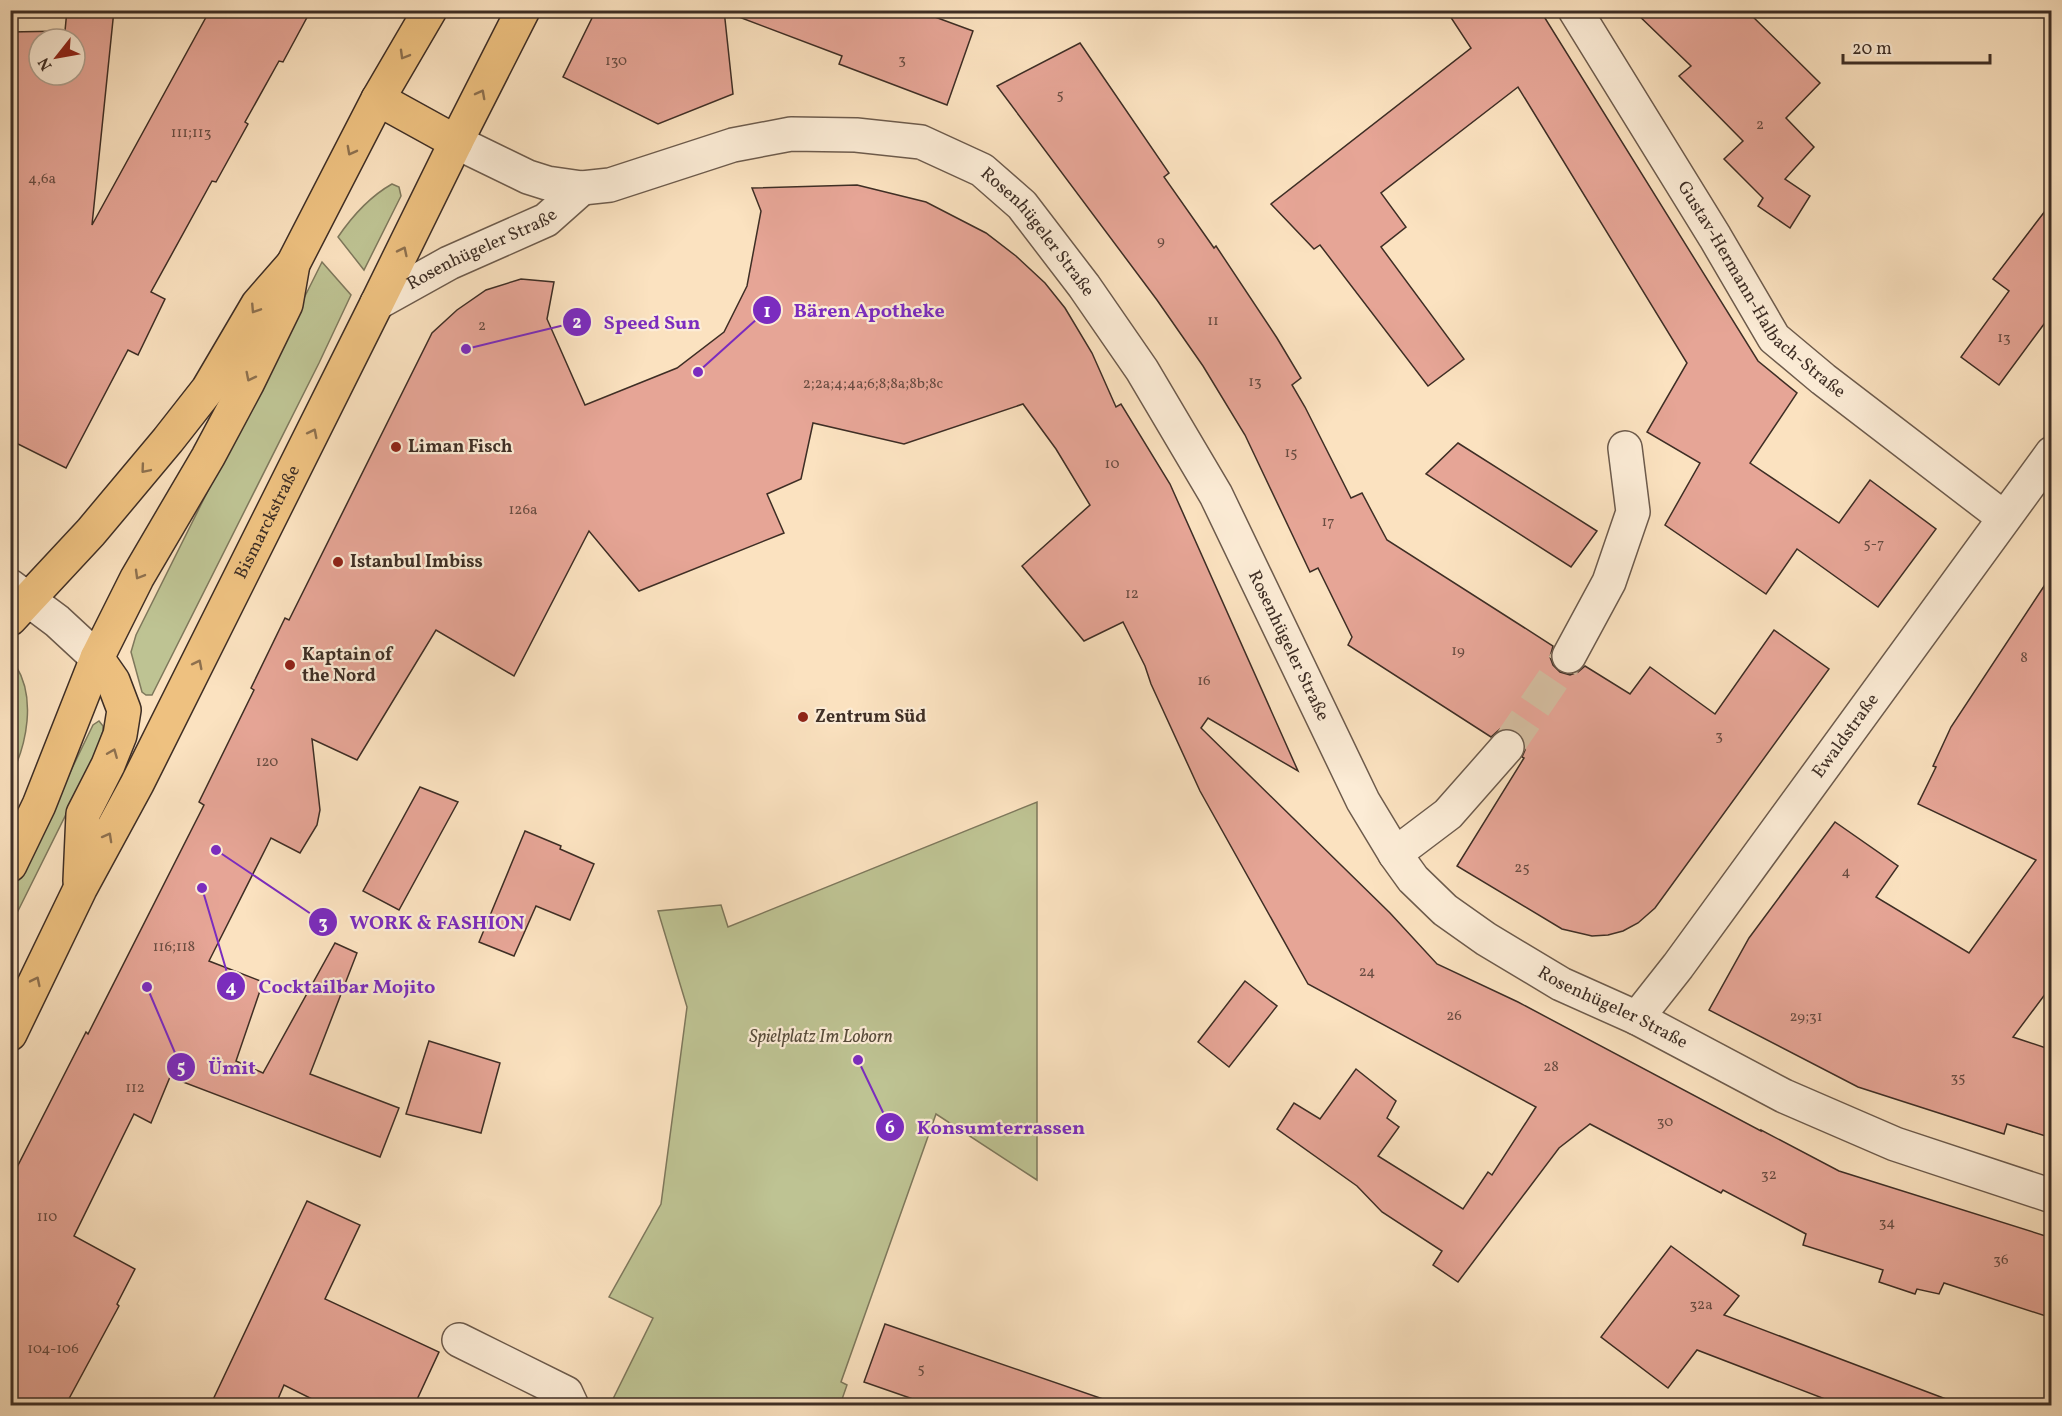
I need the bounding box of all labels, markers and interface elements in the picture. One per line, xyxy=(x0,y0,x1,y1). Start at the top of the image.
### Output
north arrow xyxy=(27,27,87,87)
scale bar xyxy=(1843,27,1990,65)
text: 20 m xyxy=(1852,37,1892,62)
one-way arrow xyxy=(400,49,411,59)
house number: 3 xyxy=(898,50,906,71)
house number: 130 xyxy=(605,51,627,72)
text: N xyxy=(33,53,58,74)
house number: 5 xyxy=(1056,85,1064,106)
one-way arrow xyxy=(473,90,485,101)
house number: 2 xyxy=(1756,115,1764,136)
house number: 111;113 xyxy=(171,123,211,144)
one-way arrow xyxy=(347,145,358,155)
street label: Rosenhügeler Straße xyxy=(975,162,1100,302)
house number: 4,6a xyxy=(28,169,56,190)
street label: Gustav-Hermann-Halbach-Straße xyxy=(1671,176,1851,404)
street label: Rosenhügeler Straße xyxy=(402,203,563,297)
house number: 9 xyxy=(1157,231,1165,252)
one-way arrow xyxy=(395,246,407,257)
callout: Bären Apotheke xyxy=(752,291,957,329)
text: Bären Apotheke xyxy=(793,298,945,326)
text: 1 xyxy=(763,300,771,325)
one-way arrow xyxy=(251,302,262,313)
callout: Speed Sun xyxy=(562,303,713,341)
text: Speed Sun xyxy=(604,310,700,338)
text: 2 xyxy=(572,311,582,336)
house number: 11 xyxy=(1207,311,1219,332)
house number: 2 xyxy=(478,316,486,337)
house number: 13 xyxy=(1997,328,2011,349)
one-way arrow xyxy=(246,370,257,381)
house number: 13 xyxy=(1248,372,1262,393)
house number: 2;2a;4;4a;6;8;8a;8b;8c xyxy=(803,374,944,395)
one-way arrow xyxy=(305,429,317,440)
place label: Liman Fisch xyxy=(408,435,513,460)
marker: Liman Fisch xyxy=(389,440,403,454)
house number: 15 xyxy=(1284,443,1298,464)
house number: 10 xyxy=(1105,454,1119,475)
street label: Bismarckstraße xyxy=(229,461,306,583)
one-way arrow xyxy=(141,462,152,473)
house number: 126a xyxy=(509,500,537,521)
house number: 17 xyxy=(1321,512,1335,533)
house number: 5-7 xyxy=(1864,534,1884,555)
place label: Istanbul Imbiss xyxy=(350,550,483,575)
marker: Istanbul Imbiss xyxy=(331,555,345,569)
street label: Rosenhügeler Straße xyxy=(1242,566,1335,725)
one-way arrow xyxy=(135,569,146,580)
house number: 12 xyxy=(1125,584,1139,605)
house number: 19 xyxy=(1451,641,1465,662)
place label: Kaptain of the Nord xyxy=(302,643,394,689)
house number: 8 xyxy=(2020,648,2028,669)
marker: Kaptain of the Nord xyxy=(283,658,297,672)
one-way arrow xyxy=(190,659,202,670)
house number: 16 xyxy=(1197,671,1211,692)
street label: Ewaldstraße xyxy=(1806,688,1885,783)
place label: Zentrum Süd xyxy=(815,705,926,730)
marker: Zentrum Süd xyxy=(796,710,810,724)
house number: 3 xyxy=(1715,726,1723,747)
one-way arrow xyxy=(106,748,118,759)
house number: 120 xyxy=(256,752,278,773)
one-way arrow xyxy=(101,833,112,844)
house number: 25 xyxy=(1514,858,1530,879)
house number: 4 xyxy=(1842,862,1851,883)
callout: WORK & FASHION xyxy=(308,903,537,941)
text: WORK & FASHION xyxy=(349,910,525,938)
text: 3 xyxy=(318,912,328,937)
house number: 116;118 xyxy=(153,937,195,958)
street label: Rosenhügeler Straße xyxy=(1533,960,1692,1055)
house number: 24 xyxy=(1359,962,1375,983)
callout: Cocktailbar Mojito xyxy=(216,967,447,1005)
text: Cocktailbar Mojito xyxy=(259,974,435,1002)
one-way arrow xyxy=(28,976,40,987)
text: 4 xyxy=(226,976,237,1001)
house number: 26 xyxy=(1446,1006,1462,1027)
house number: 29;31 xyxy=(1789,1007,1823,1028)
park label: Spielplatz Im Loborn xyxy=(749,1025,893,1050)
callout: Ümit xyxy=(166,1048,268,1086)
text: Ümit xyxy=(208,1055,256,1083)
text: 5 xyxy=(177,1056,185,1081)
house number: 28 xyxy=(1543,1057,1559,1078)
house number: 35 xyxy=(1951,1068,1965,1089)
house number: 112 xyxy=(125,1078,145,1099)
callout: Konsumterrassen xyxy=(875,1108,1097,1146)
house number: 30 xyxy=(1657,1112,1673,1133)
text: Konsumterrassen xyxy=(917,1115,1085,1143)
text: 6 xyxy=(885,1116,895,1141)
house number: 32 xyxy=(1761,1165,1777,1186)
house number: 110 xyxy=(37,1207,57,1228)
house number: 34 xyxy=(1879,1213,1895,1234)
house number: 36 xyxy=(1993,1250,2009,1271)
house number: 32a xyxy=(1689,1295,1713,1316)
house number: 104-106 xyxy=(27,1339,79,1360)
house number: 5 xyxy=(917,1359,925,1380)

